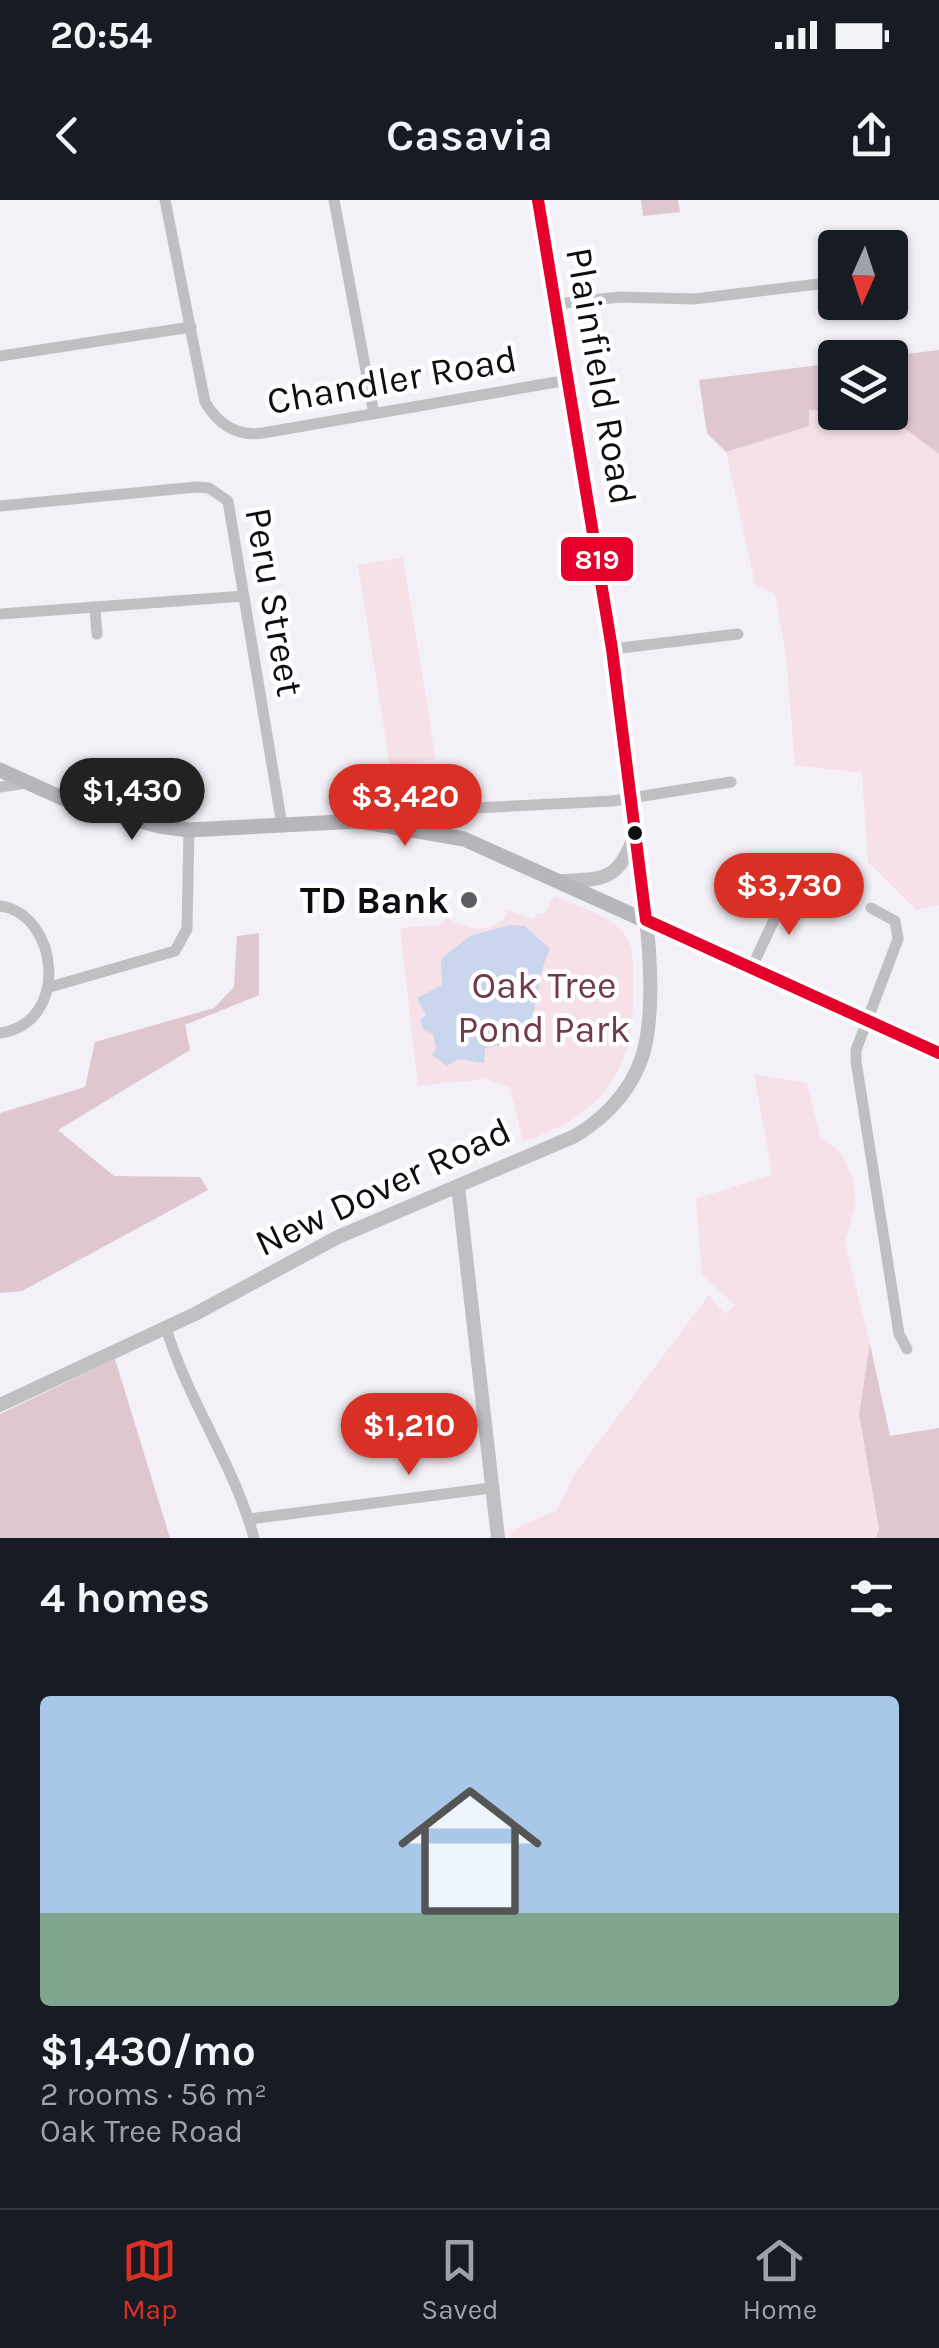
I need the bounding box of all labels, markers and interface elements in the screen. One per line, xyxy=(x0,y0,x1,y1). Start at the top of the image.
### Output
text: 20:54 xyxy=(50,13,152,58)
icon: back xyxy=(40,108,95,163)
icon: share xyxy=(844,108,899,163)
text: Casavia xyxy=(386,109,553,161)
north arrow xyxy=(818,230,908,320)
map controls xyxy=(818,230,908,430)
street label: Plainfield Road xyxy=(556,244,646,508)
street label: Chandler Road xyxy=(264,336,520,424)
button: layers xyxy=(818,340,908,430)
street label: Peru Street xyxy=(235,504,313,700)
line badge: 819 xyxy=(559,535,635,583)
text: 819 xyxy=(574,543,620,576)
pin: $1,430 xyxy=(51,758,213,843)
pin: $3,420 xyxy=(324,764,486,849)
text: $1,430 xyxy=(82,772,182,809)
text: $3,420 xyxy=(351,778,459,815)
unlabelled marker xyxy=(625,823,645,843)
pin: $3,730 xyxy=(708,853,870,938)
text: $3,730 xyxy=(736,867,842,904)
place label: TD Bank xyxy=(300,878,449,923)
marker: TD Bank xyxy=(458,889,480,911)
park label: Oak Tree Pond Park xyxy=(457,963,631,1052)
street label: New Dover Road xyxy=(248,1108,518,1266)
pin: $1,210 xyxy=(328,1393,490,1478)
text: $1,210 xyxy=(363,1407,455,1444)
icon: filters xyxy=(844,1571,899,1626)
text: 4 homes xyxy=(40,1573,210,1623)
icon: home xyxy=(380,1761,560,1941)
text: $1,430/mo xyxy=(40,2026,256,2076)
text: 2 rooms · 56 m² xyxy=(40,2076,267,2113)
text: Oak Tree Road xyxy=(40,2113,243,2150)
tab: Map xyxy=(122,2233,177,2326)
tab: Saved xyxy=(421,2233,499,2326)
tab: Home xyxy=(742,2233,817,2326)

